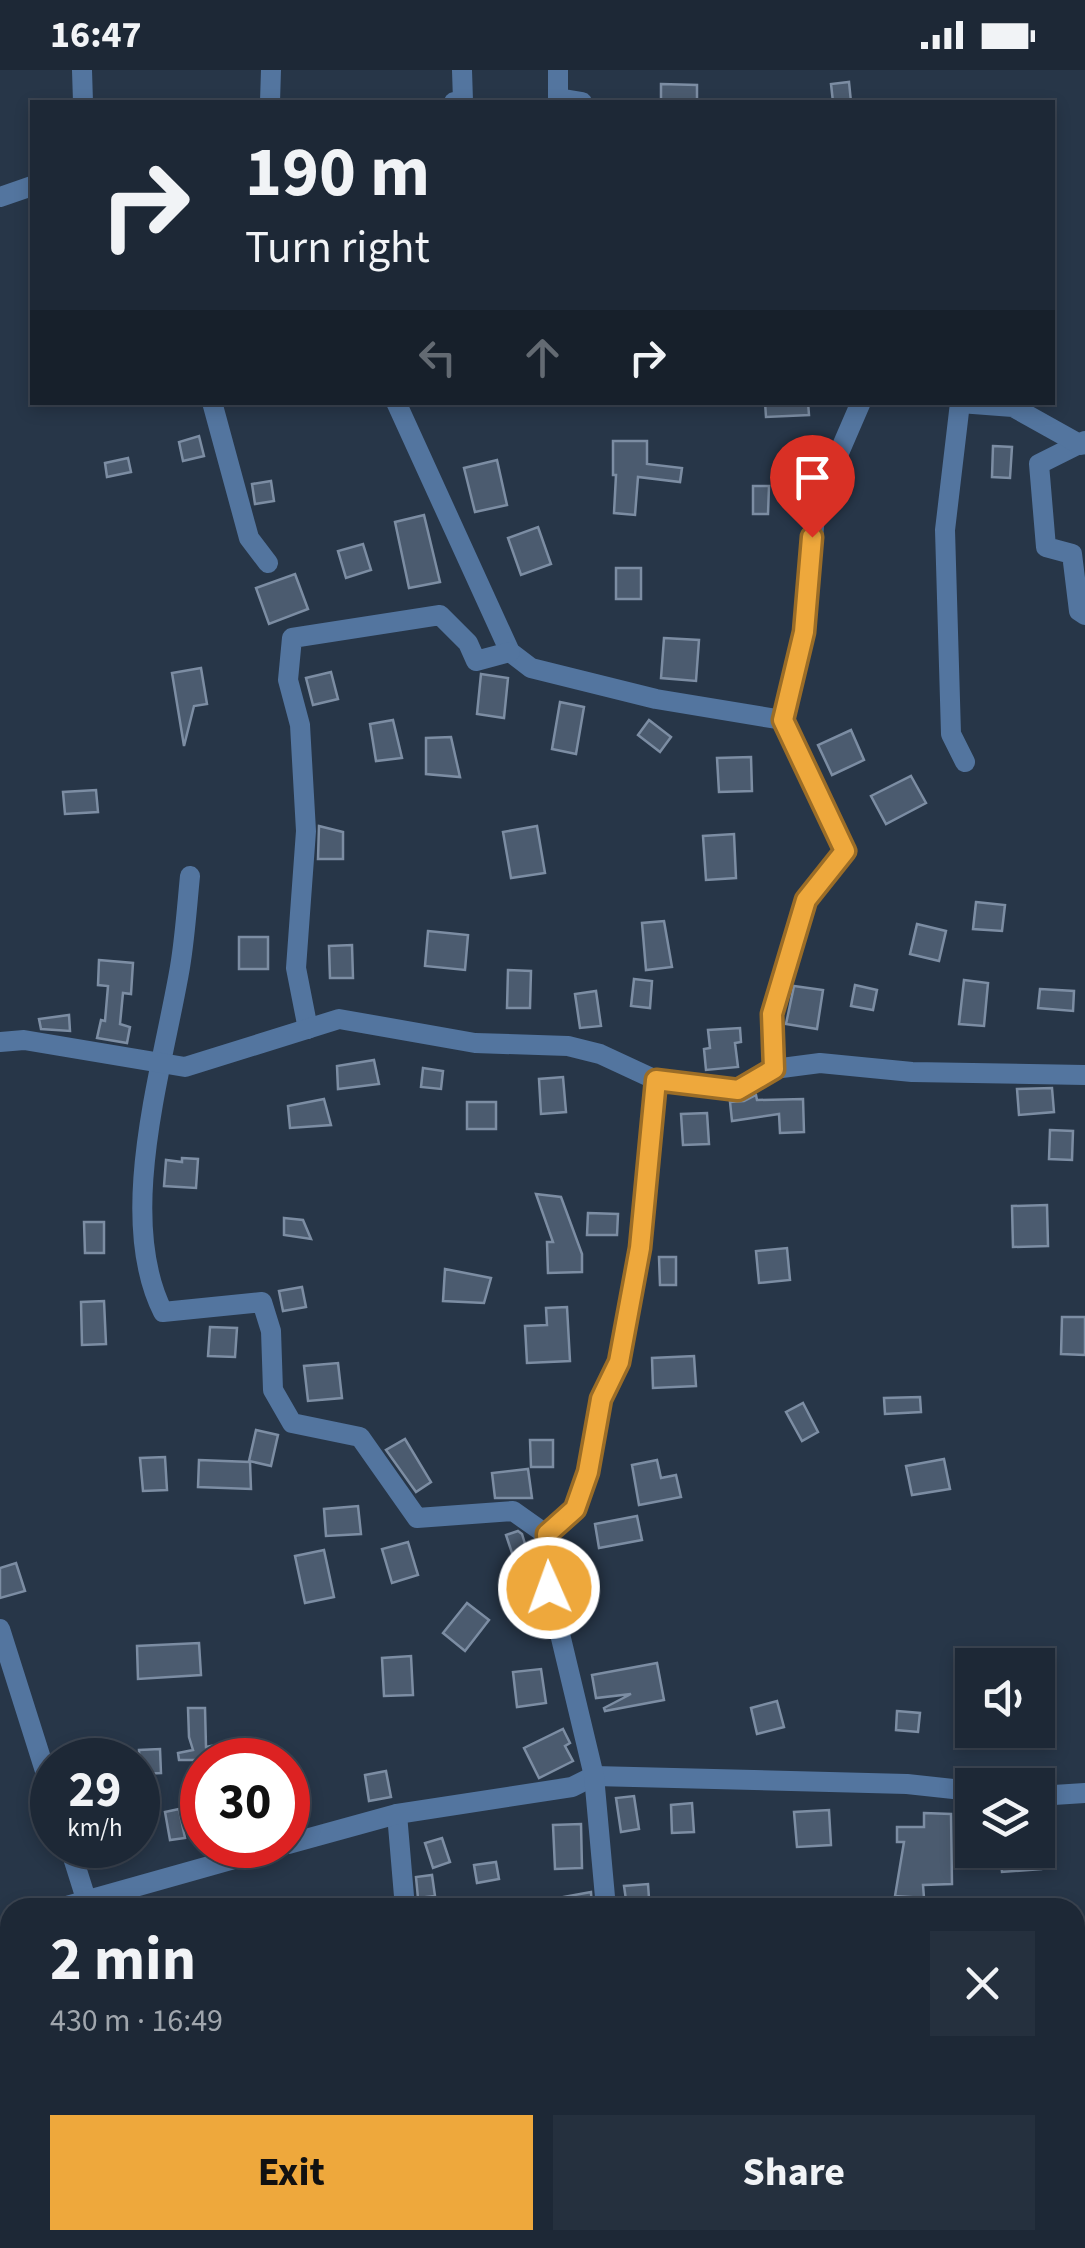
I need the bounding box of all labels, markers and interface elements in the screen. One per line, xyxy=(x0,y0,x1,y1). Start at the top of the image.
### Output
text: 16:47 xyxy=(50,8,142,62)
text: 190 m xyxy=(245,123,430,223)
icon: right xyxy=(80,140,210,270)
text: Turn right xyxy=(245,216,430,280)
icon: left xyxy=(410,330,465,385)
icon: ahead xyxy=(515,330,570,385)
icon: right xyxy=(620,330,675,385)
pin xyxy=(770,435,855,538)
icon: arrive xyxy=(785,450,840,505)
position arrow xyxy=(497,1536,601,1640)
map controls xyxy=(955,1648,1055,1868)
button: sound xyxy=(955,1648,1055,1748)
speed limit sign: 30 xyxy=(180,1738,310,1868)
text: 29 xyxy=(69,1755,121,1826)
button: layers xyxy=(955,1768,1055,1868)
text: km/h xyxy=(67,1810,123,1846)
text: 2 min xyxy=(50,1918,196,2003)
button: close xyxy=(930,1931,1035,2036)
text: 430 m · 16:49 xyxy=(50,1998,223,2044)
button: Exit xyxy=(50,2115,533,2230)
button: Share xyxy=(553,2115,1035,2230)

